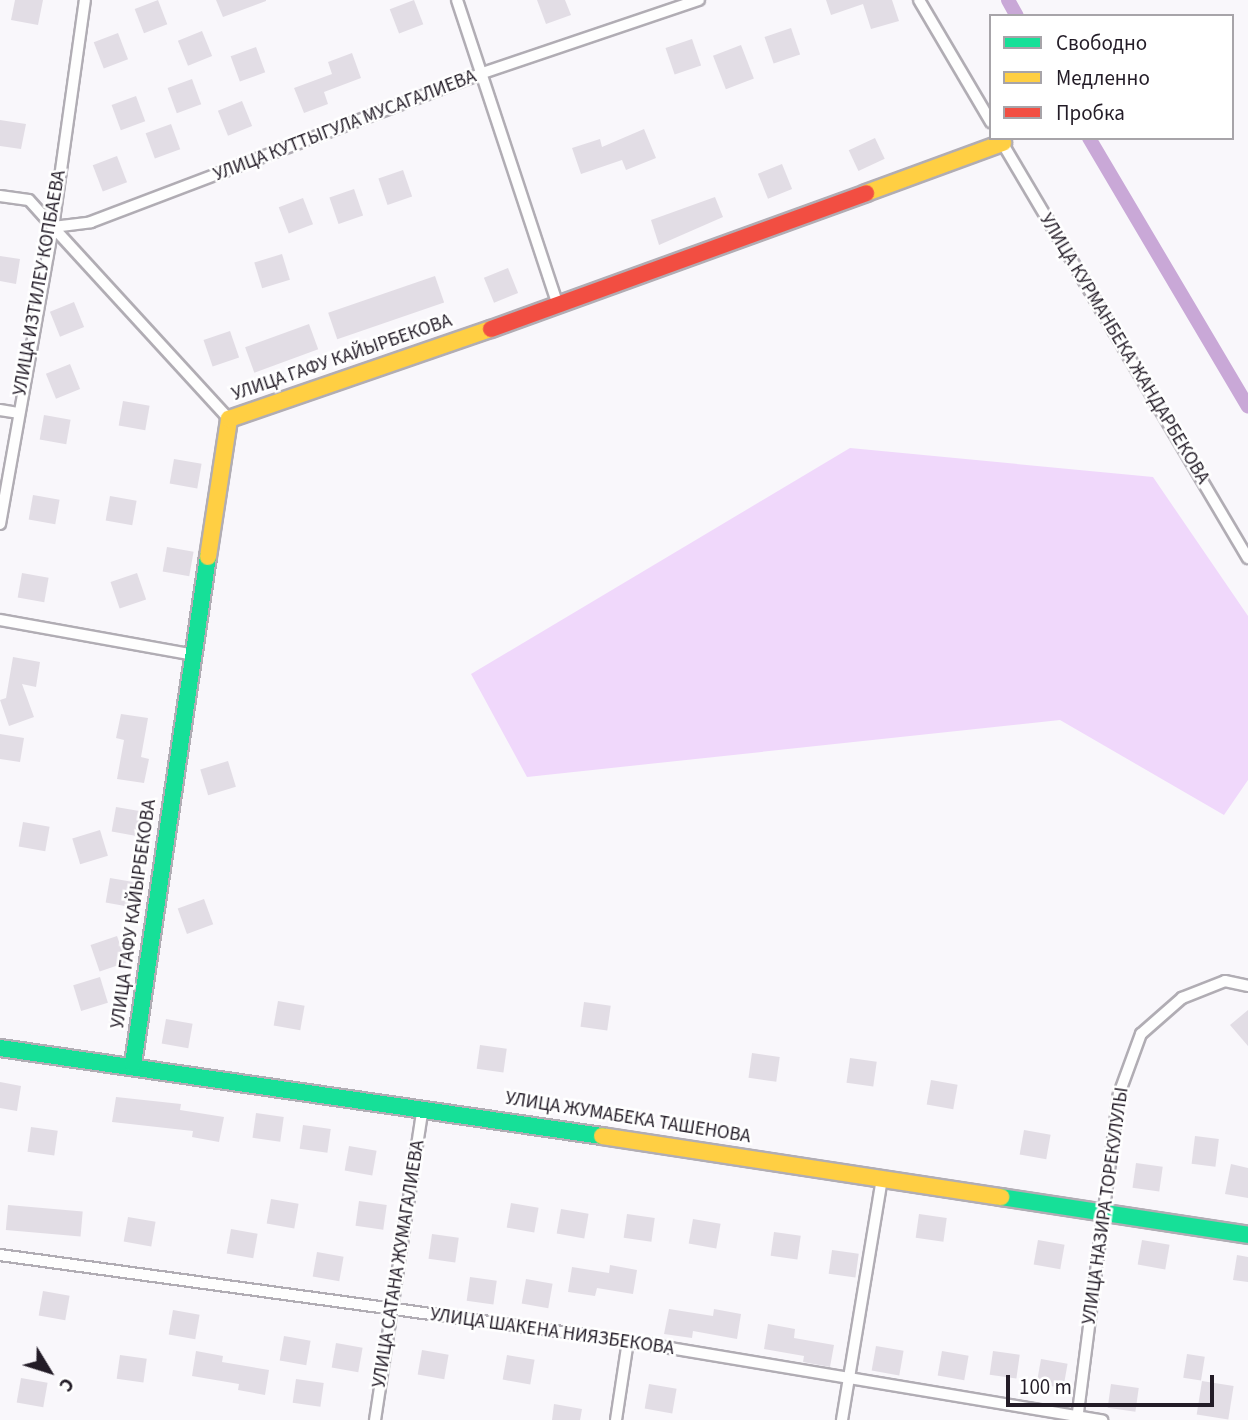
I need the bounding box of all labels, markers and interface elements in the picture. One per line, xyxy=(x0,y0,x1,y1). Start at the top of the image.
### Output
legend xyxy=(989,14,1234,140)
text: Свободно xyxy=(1056,28,1147,58)
text: Медленно xyxy=(1056,63,1150,93)
street label: УЛИЦА КУТТЫГУЛА МУСАГАЛИЕВА xyxy=(211,65,479,187)
text: Пробка xyxy=(1056,98,1125,128)
street label: УЛИЦА ИЗТИЛЕУ КОПБАЕВА xyxy=(9,168,71,398)
street label: УЛИЦА КУРМАНБЕКА ЖАНДАРБЕКОВА xyxy=(1034,210,1214,488)
street label: УЛИЦА ГАФУ КАЙЫРБЕКОВА xyxy=(229,310,455,406)
street label: УЛИЦА ГАФУ КАЙЫРБЕКОВА xyxy=(107,798,161,1030)
street label: УЛИЦА НАЗИРА ТОРЕКУЛУЛЫ xyxy=(1078,1086,1134,1326)
street label: УЛИЦА ЖУМАБЕКА ТАШЕНОВА xyxy=(504,1087,752,1149)
street label: УЛИЦА САТАНА ЖУМАГАЛИЕВА xyxy=(368,1139,430,1389)
street label: УЛИЦА ШАКЕНА НИЯЗБЕКОВА xyxy=(428,1304,676,1360)
north arrow xyxy=(14,1336,84,1406)
scale bar xyxy=(1010,1360,1218,1404)
text: С xyxy=(52,1372,80,1397)
text: 100 m xyxy=(1019,1372,1072,1402)

